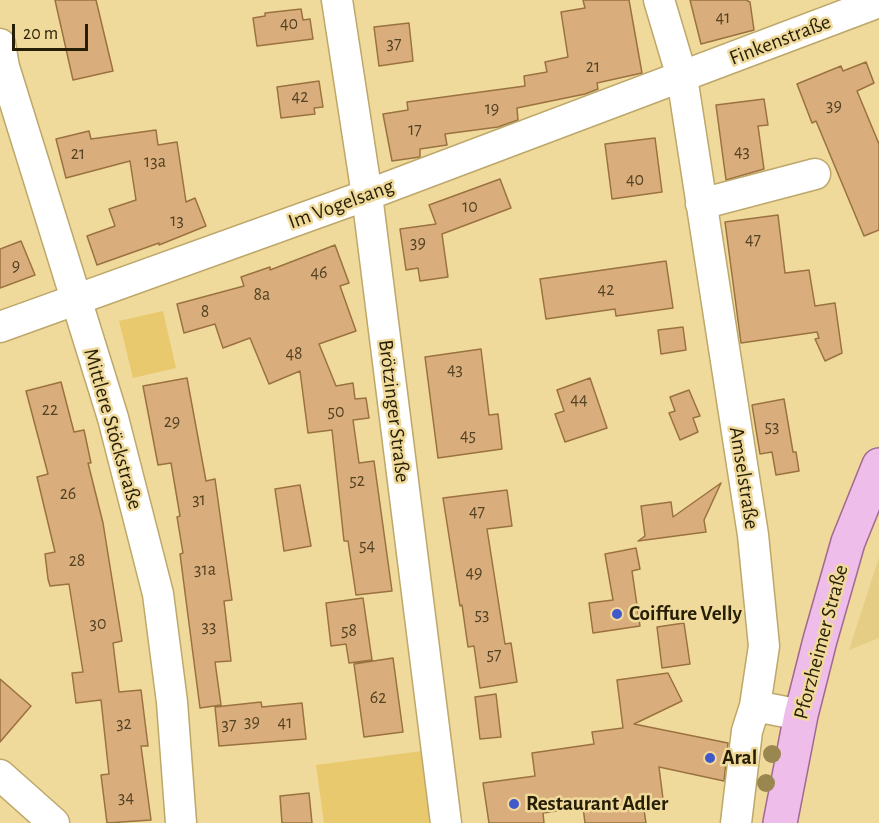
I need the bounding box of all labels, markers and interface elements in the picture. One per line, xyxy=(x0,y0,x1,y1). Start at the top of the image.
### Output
house number: 41 xyxy=(716,7,730,29)
street label: Finkenstraße xyxy=(726,9,834,71)
scale bar xyxy=(15,12,92,50)
house number: 40 xyxy=(280,13,298,35)
text: 20 m xyxy=(23,25,58,43)
house number: 37 xyxy=(387,33,401,55)
house number: 21 xyxy=(586,56,600,78)
house number: 42 xyxy=(292,86,308,108)
house number: 39 xyxy=(826,95,842,117)
house number: 19 xyxy=(485,98,499,120)
house number: 17 xyxy=(408,119,422,141)
house number: 43 xyxy=(734,141,750,163)
house number: 21 xyxy=(71,143,85,165)
house number: 13a xyxy=(144,151,166,173)
house number: 40 xyxy=(626,169,644,191)
street label: Im Vogelsang xyxy=(285,173,397,235)
house number: 10 xyxy=(462,196,478,218)
house number: 13 xyxy=(170,210,184,232)
house number: 47 xyxy=(745,229,761,251)
house number: 39 xyxy=(410,232,426,254)
house number: 9 xyxy=(12,255,20,277)
house number: 46 xyxy=(310,262,328,284)
house number: 42 xyxy=(598,279,614,301)
house number: 8a xyxy=(254,284,270,306)
house number: 8 xyxy=(201,301,209,323)
street label: Brötzinger Straße xyxy=(373,338,415,484)
house number: 48 xyxy=(285,343,303,365)
street label: Mittlere Stöckstraße xyxy=(78,346,148,512)
house number: 43 xyxy=(447,359,463,381)
house number: 44 xyxy=(570,389,588,411)
house number: 22 xyxy=(42,399,58,421)
house number: 50 xyxy=(327,401,345,423)
house number: 29 xyxy=(164,411,180,433)
house number: 53 xyxy=(765,416,779,438)
house number: 45 xyxy=(460,425,476,447)
street label: Amselstraße xyxy=(723,425,765,531)
house number: 52 xyxy=(349,470,365,492)
house number: 26 xyxy=(60,483,76,505)
house number: 31 xyxy=(192,489,206,511)
house number: 47 xyxy=(469,501,485,523)
house number: 54 xyxy=(359,535,375,557)
house number: 28 xyxy=(69,550,85,572)
house number: 31a xyxy=(194,559,216,581)
house number: 49 xyxy=(465,562,483,584)
street label: Pforzheimer Straße xyxy=(788,562,854,722)
place label: Coiffure Velly xyxy=(629,601,742,627)
house number: 53 xyxy=(475,604,489,626)
marker: Coiffure Velly xyxy=(610,607,624,621)
house number: 30 xyxy=(90,613,106,635)
house number: 33 xyxy=(202,616,216,638)
house number: 58 xyxy=(341,620,357,642)
house number: 57 xyxy=(486,644,502,666)
house number: 62 xyxy=(370,687,386,709)
house number: 39 xyxy=(244,711,260,733)
house number: 41 xyxy=(278,712,292,734)
house number: 32 xyxy=(116,713,132,735)
house number: 37 xyxy=(222,714,236,736)
place label: Aral xyxy=(722,745,757,771)
marker: Aral xyxy=(703,751,717,765)
house number: 34 xyxy=(118,787,134,809)
place label: Restaurant Adler xyxy=(526,791,668,817)
marker: Restaurant Adler xyxy=(507,797,521,811)

